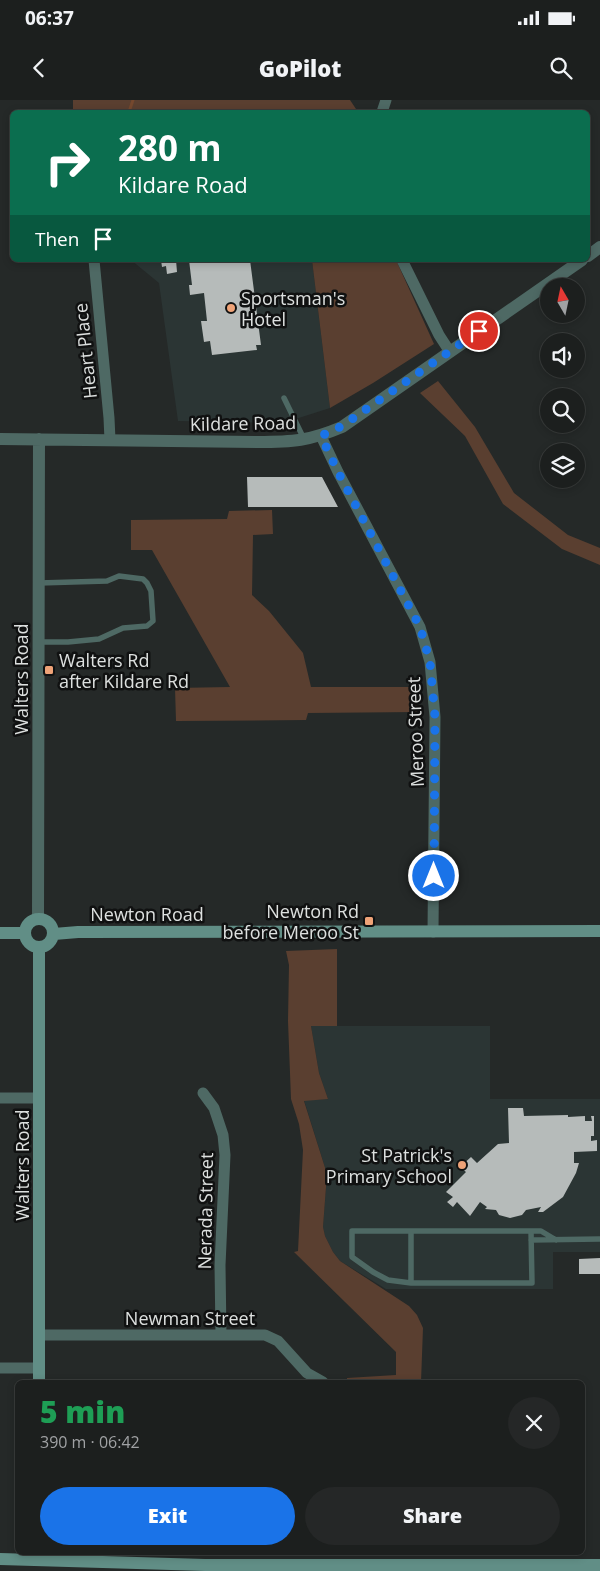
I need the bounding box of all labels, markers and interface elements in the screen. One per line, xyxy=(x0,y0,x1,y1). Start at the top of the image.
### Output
text: 06:37 xyxy=(25,5,74,31)
text: GoPilot xyxy=(259,53,341,83)
icon: back xyxy=(25,54,53,82)
icon: search xyxy=(547,54,575,82)
text: 280 m xyxy=(118,124,222,171)
icon: right xyxy=(35,130,100,195)
text: Kildare Road xyxy=(118,169,248,199)
icon: arrive xyxy=(89,225,117,253)
text: Then xyxy=(35,226,79,252)
north arrow xyxy=(540,278,585,322)
map controls xyxy=(540,278,585,488)
place label: Sportsman's Hotel xyxy=(241,286,345,331)
street label: Heart Place xyxy=(68,302,102,400)
marker: Sportsman's Hotel xyxy=(225,302,237,314)
pin xyxy=(458,310,500,352)
icon: arrive xyxy=(465,317,493,345)
button: sound xyxy=(540,333,585,378)
button: search xyxy=(540,388,585,433)
street label: Kildare Road xyxy=(190,410,296,436)
button: layers xyxy=(540,443,585,488)
street label: Walters Road xyxy=(9,623,33,735)
place label: Walters Rd after Kildare Rd xyxy=(59,648,189,693)
marker: Walters Rd after Kildare Rd xyxy=(43,664,55,676)
street label: Meroo Street xyxy=(401,676,429,788)
position arrow xyxy=(407,849,459,901)
place label: Newton Rd before Meroo St xyxy=(223,899,359,944)
street label: Newton Road xyxy=(90,902,204,926)
marker: Newton Rd before Meroo St xyxy=(363,915,375,927)
street label: Walters Road xyxy=(10,1109,34,1221)
place label: St Patrick's Primary School xyxy=(326,1143,452,1188)
street label: Nerada Street xyxy=(192,1152,218,1270)
marker: St Patrick's Primary School xyxy=(456,1159,468,1171)
street label: Newman Street xyxy=(125,1306,255,1330)
text: 5 min xyxy=(40,1391,125,1432)
button: close xyxy=(508,1397,560,1449)
text: 390 m · 06:42 xyxy=(40,1431,140,1453)
button: Exit xyxy=(40,1487,295,1545)
button: Share xyxy=(305,1487,560,1545)

